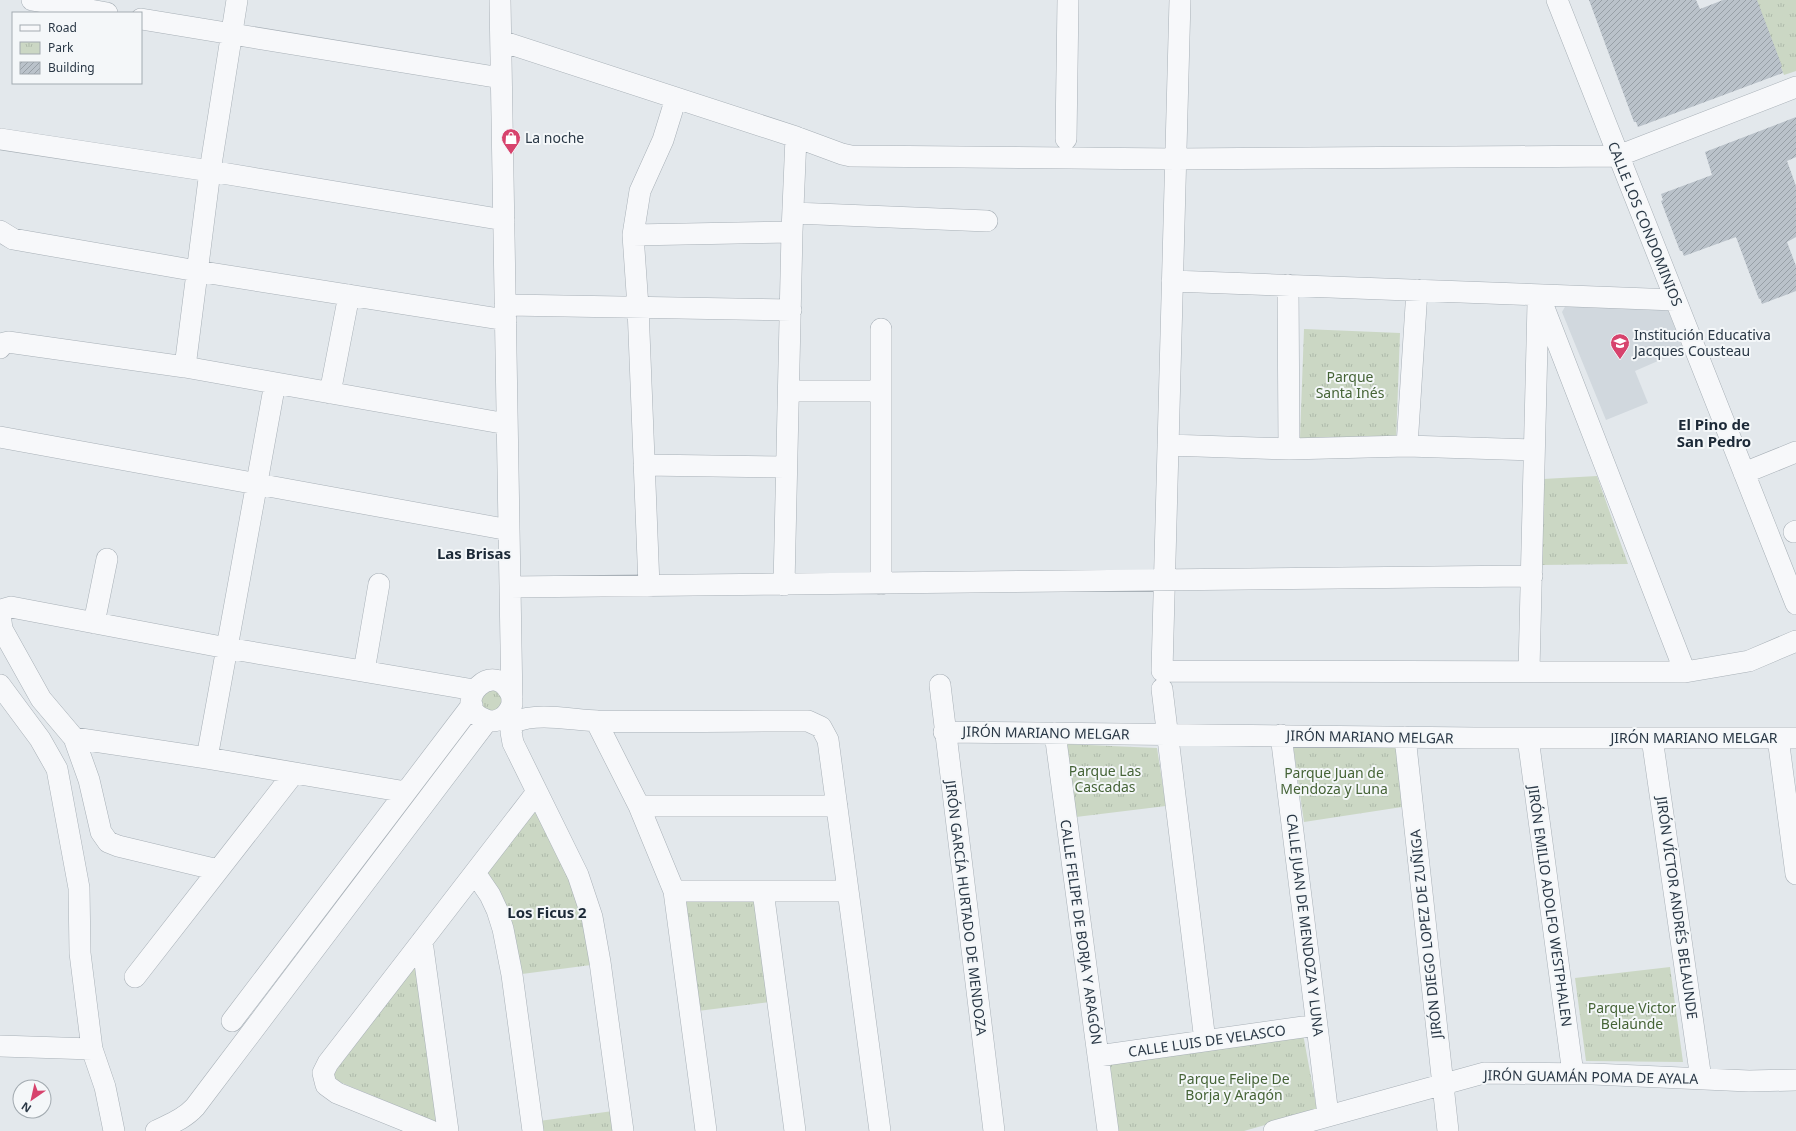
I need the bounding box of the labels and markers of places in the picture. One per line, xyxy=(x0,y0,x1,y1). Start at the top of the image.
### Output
shop icon: La noche xyxy=(500,127,522,155)
place label: La noche xyxy=(525,128,584,147)
place label: Institución Educativa Jacques Cousteau xyxy=(1632,325,1771,360)
school or university icon: Institución Educativa Jacques Cousteau xyxy=(1609,332,1631,360)

